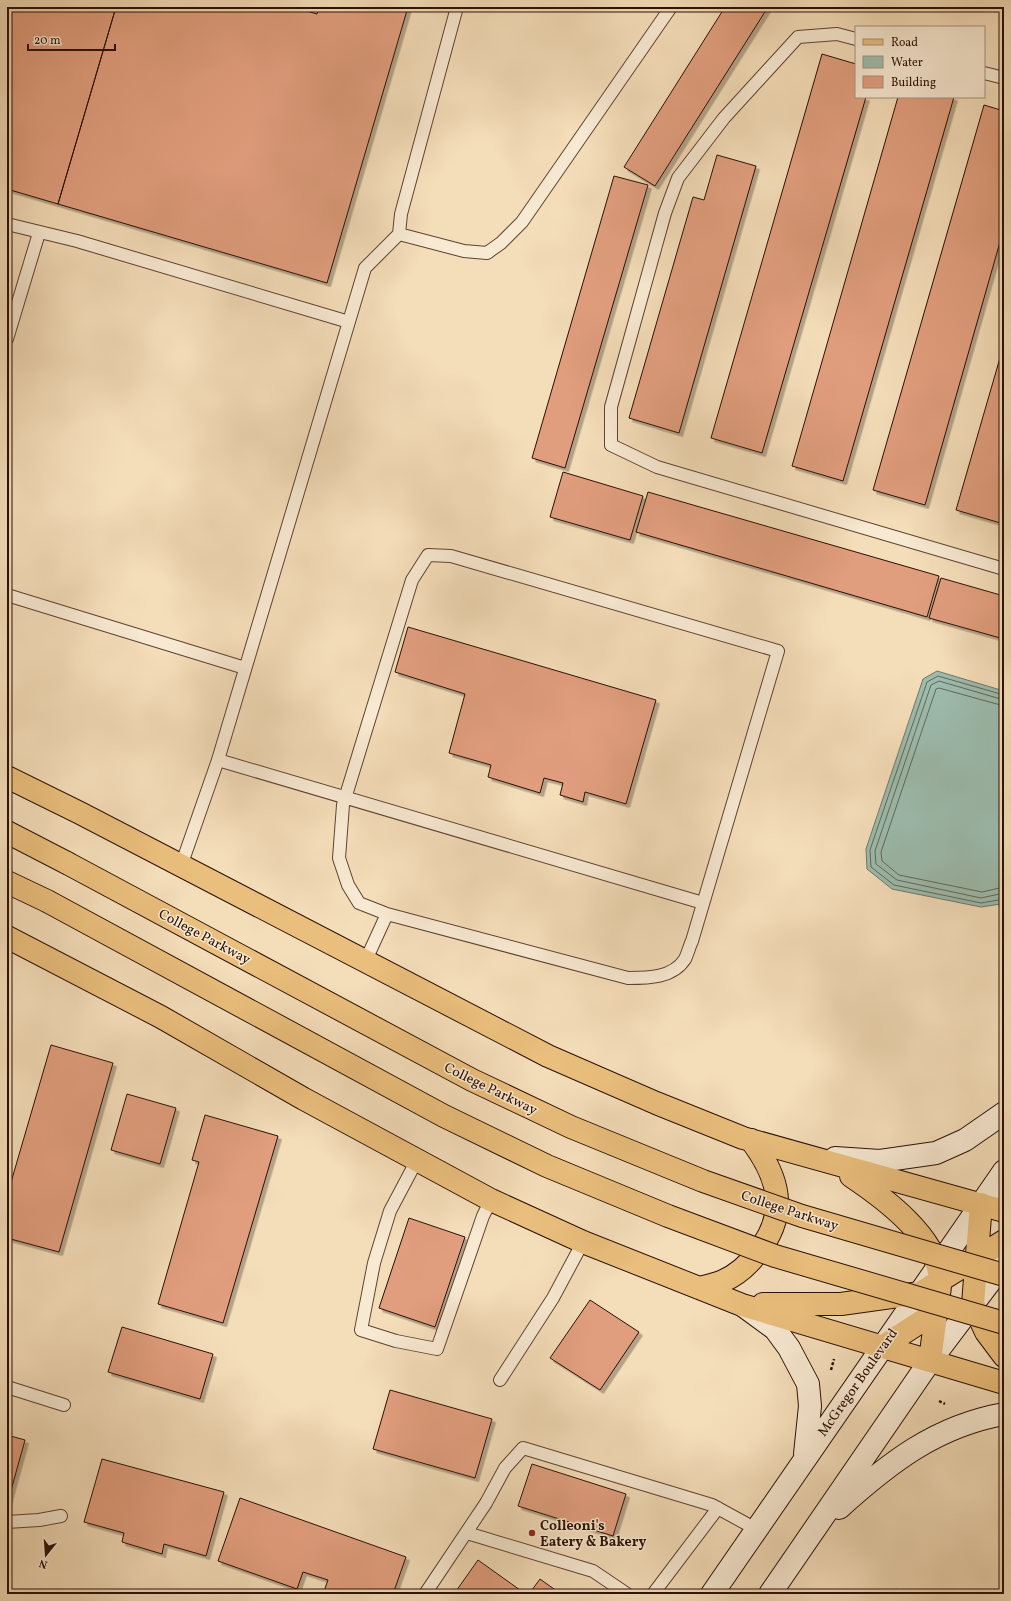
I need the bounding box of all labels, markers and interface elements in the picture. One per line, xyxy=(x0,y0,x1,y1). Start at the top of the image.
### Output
scale bar xyxy=(28,26,115,52)
legend xyxy=(855,26,985,98)
text: 20 m xyxy=(34,33,61,49)
text: Road xyxy=(891,35,918,51)
text: Water xyxy=(891,55,923,71)
text: Building xyxy=(891,75,936,91)
street label: College Parkway xyxy=(155,905,254,970)
street label: College Parkway xyxy=(441,1059,541,1120)
street label: College Parkway xyxy=(738,1187,841,1236)
street label: McGregor Boulevard xyxy=(814,1325,903,1441)
place label: Colleoni's Eatery & Bakery xyxy=(540,1517,646,1552)
marker: Colleoni's Eatery & Bakery xyxy=(527,1528,537,1538)
north arrow xyxy=(26,1535,66,1575)
text: N xyxy=(37,1555,50,1571)

